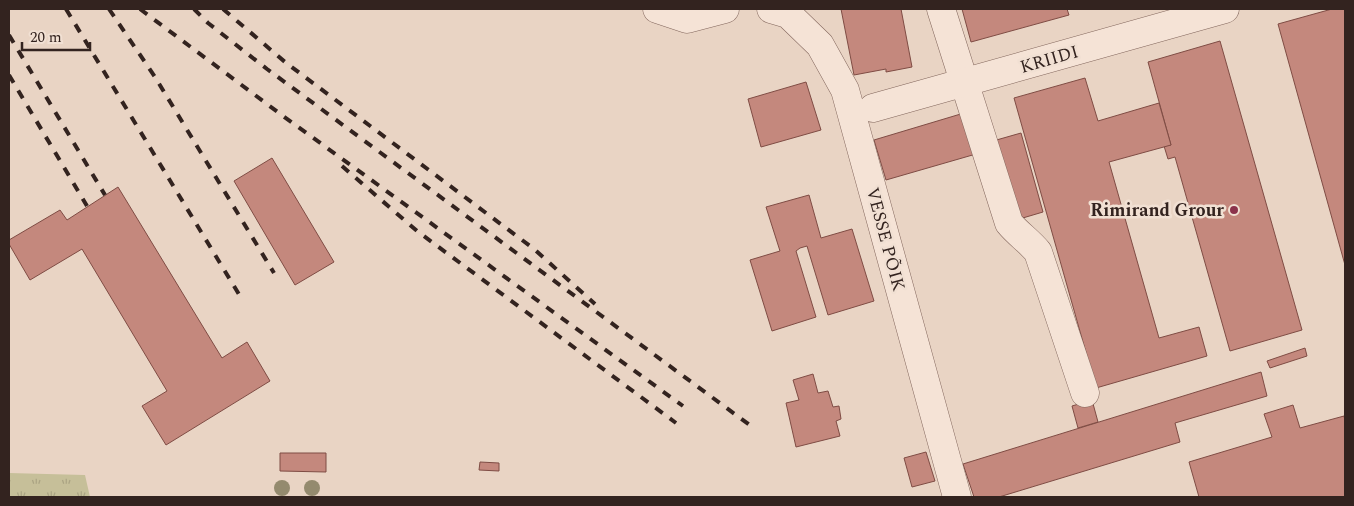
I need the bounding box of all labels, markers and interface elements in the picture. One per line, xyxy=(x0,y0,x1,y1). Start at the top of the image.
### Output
scale bar xyxy=(22,20,90,52)
text: 20 m xyxy=(30,26,62,49)
street label: KRIIDI xyxy=(1017,38,1082,81)
street label: VESSE PÕIK xyxy=(859,184,912,294)
place label: Rimirand Grour xyxy=(1090,197,1224,224)
marker: Rimirand Grour xyxy=(1228,204,1240,216)

